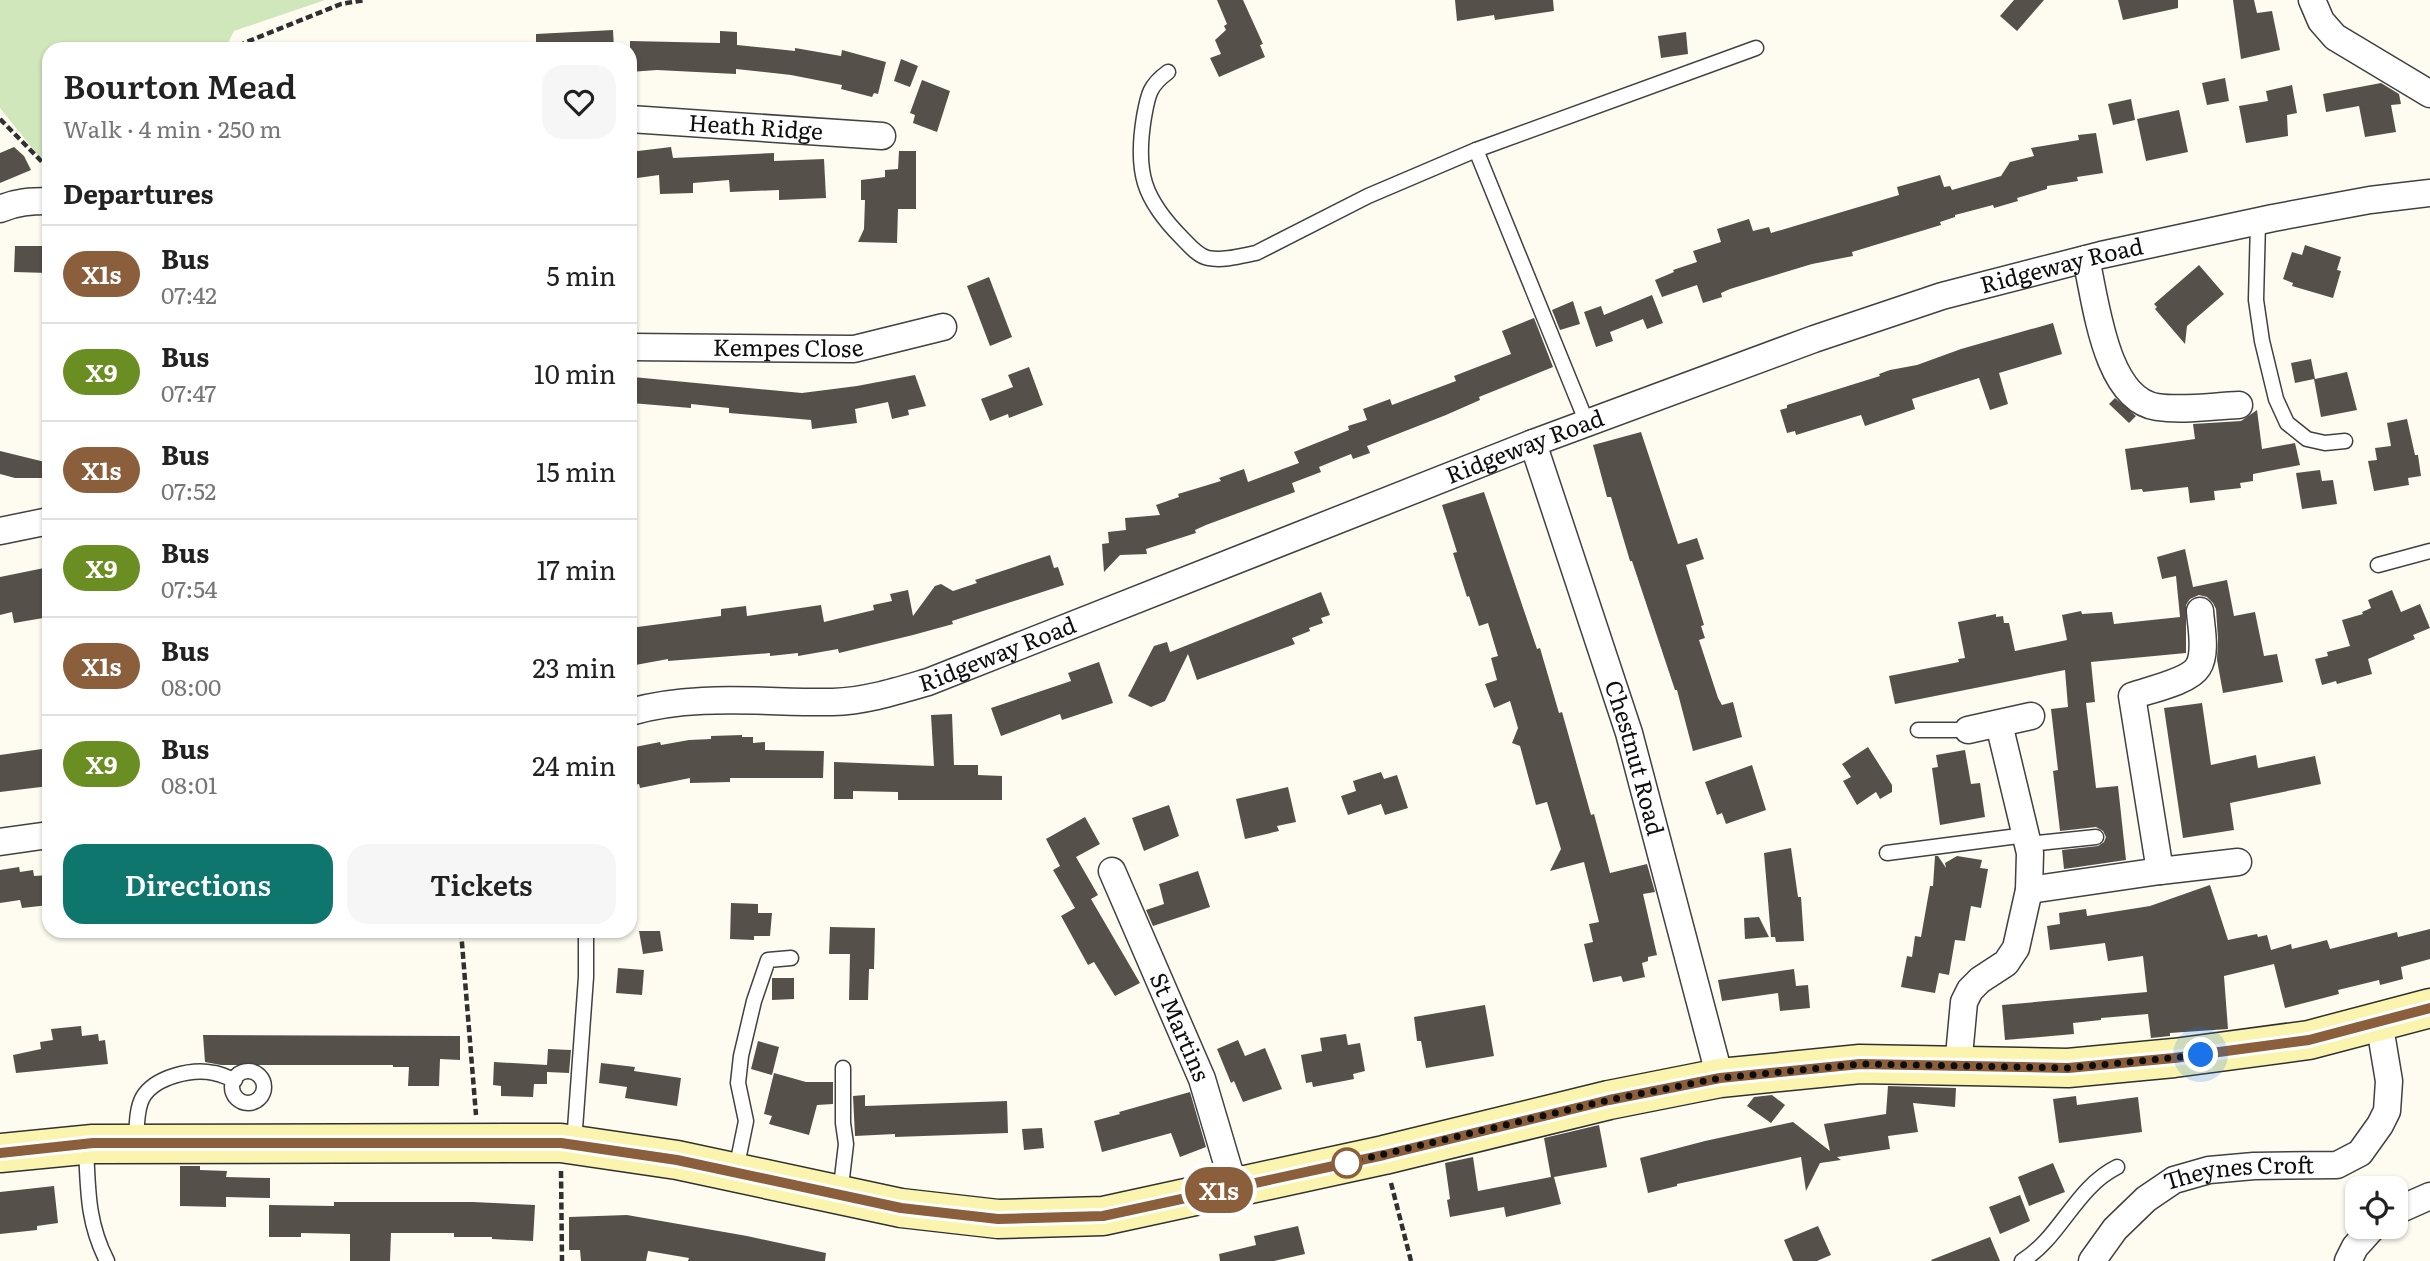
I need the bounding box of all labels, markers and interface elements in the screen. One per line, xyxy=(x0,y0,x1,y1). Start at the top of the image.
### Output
text: Bourton Mead xyxy=(63,60,296,109)
button: heart xyxy=(542,65,616,139)
street label: Heath Ridge xyxy=(688,104,824,147)
text: Walk · 4 min · 250 m xyxy=(63,111,282,145)
text: Departures xyxy=(63,173,214,212)
street label: Ridgeway Road xyxy=(1976,227,2146,301)
text: Bus xyxy=(161,238,209,277)
text: 5 min xyxy=(547,255,616,294)
text: X1s xyxy=(81,256,122,291)
text: 07:42 xyxy=(161,277,217,311)
street label: Kempes Close xyxy=(713,328,867,364)
text: Bus xyxy=(161,336,209,375)
text: 10 min xyxy=(534,353,616,392)
text: X9 xyxy=(86,354,117,389)
text: 07:47 xyxy=(161,375,216,409)
street label: Ridgeway Road xyxy=(1440,399,1608,491)
text: Bus xyxy=(161,434,209,473)
text: 15 min xyxy=(536,451,616,490)
text: X1s xyxy=(81,452,122,487)
text: 07:52 xyxy=(161,473,216,507)
text: Bus xyxy=(161,532,209,571)
text: 17 min xyxy=(537,549,616,588)
text: X9 xyxy=(86,550,117,585)
text: 07:54 xyxy=(161,571,218,605)
street label: Ridgeway Road xyxy=(914,606,1081,699)
text: Bus xyxy=(161,630,209,669)
text: 23 min xyxy=(532,647,616,686)
text: X1s xyxy=(81,648,122,683)
text: 08:00 xyxy=(161,669,221,703)
street label: Chestnut Road xyxy=(1598,675,1674,839)
text: Bus xyxy=(161,728,209,767)
text: 24 min xyxy=(532,745,616,784)
text: X9 xyxy=(86,746,117,781)
text: 08:01 xyxy=(161,767,217,801)
button: Directions xyxy=(63,844,333,924)
button: Tickets xyxy=(347,844,616,924)
street label: St Martins xyxy=(1143,966,1220,1086)
your location xyxy=(2183,1037,2218,1072)
street label: Theynes Croft xyxy=(2159,1146,2314,1197)
unlabelled marker xyxy=(1332,1148,1362,1178)
line badge: X1s xyxy=(1179,1167,1259,1213)
text: X1s xyxy=(1199,1172,1239,1207)
map controls xyxy=(2345,1176,2408,1239)
button: locate xyxy=(2345,1176,2408,1239)

